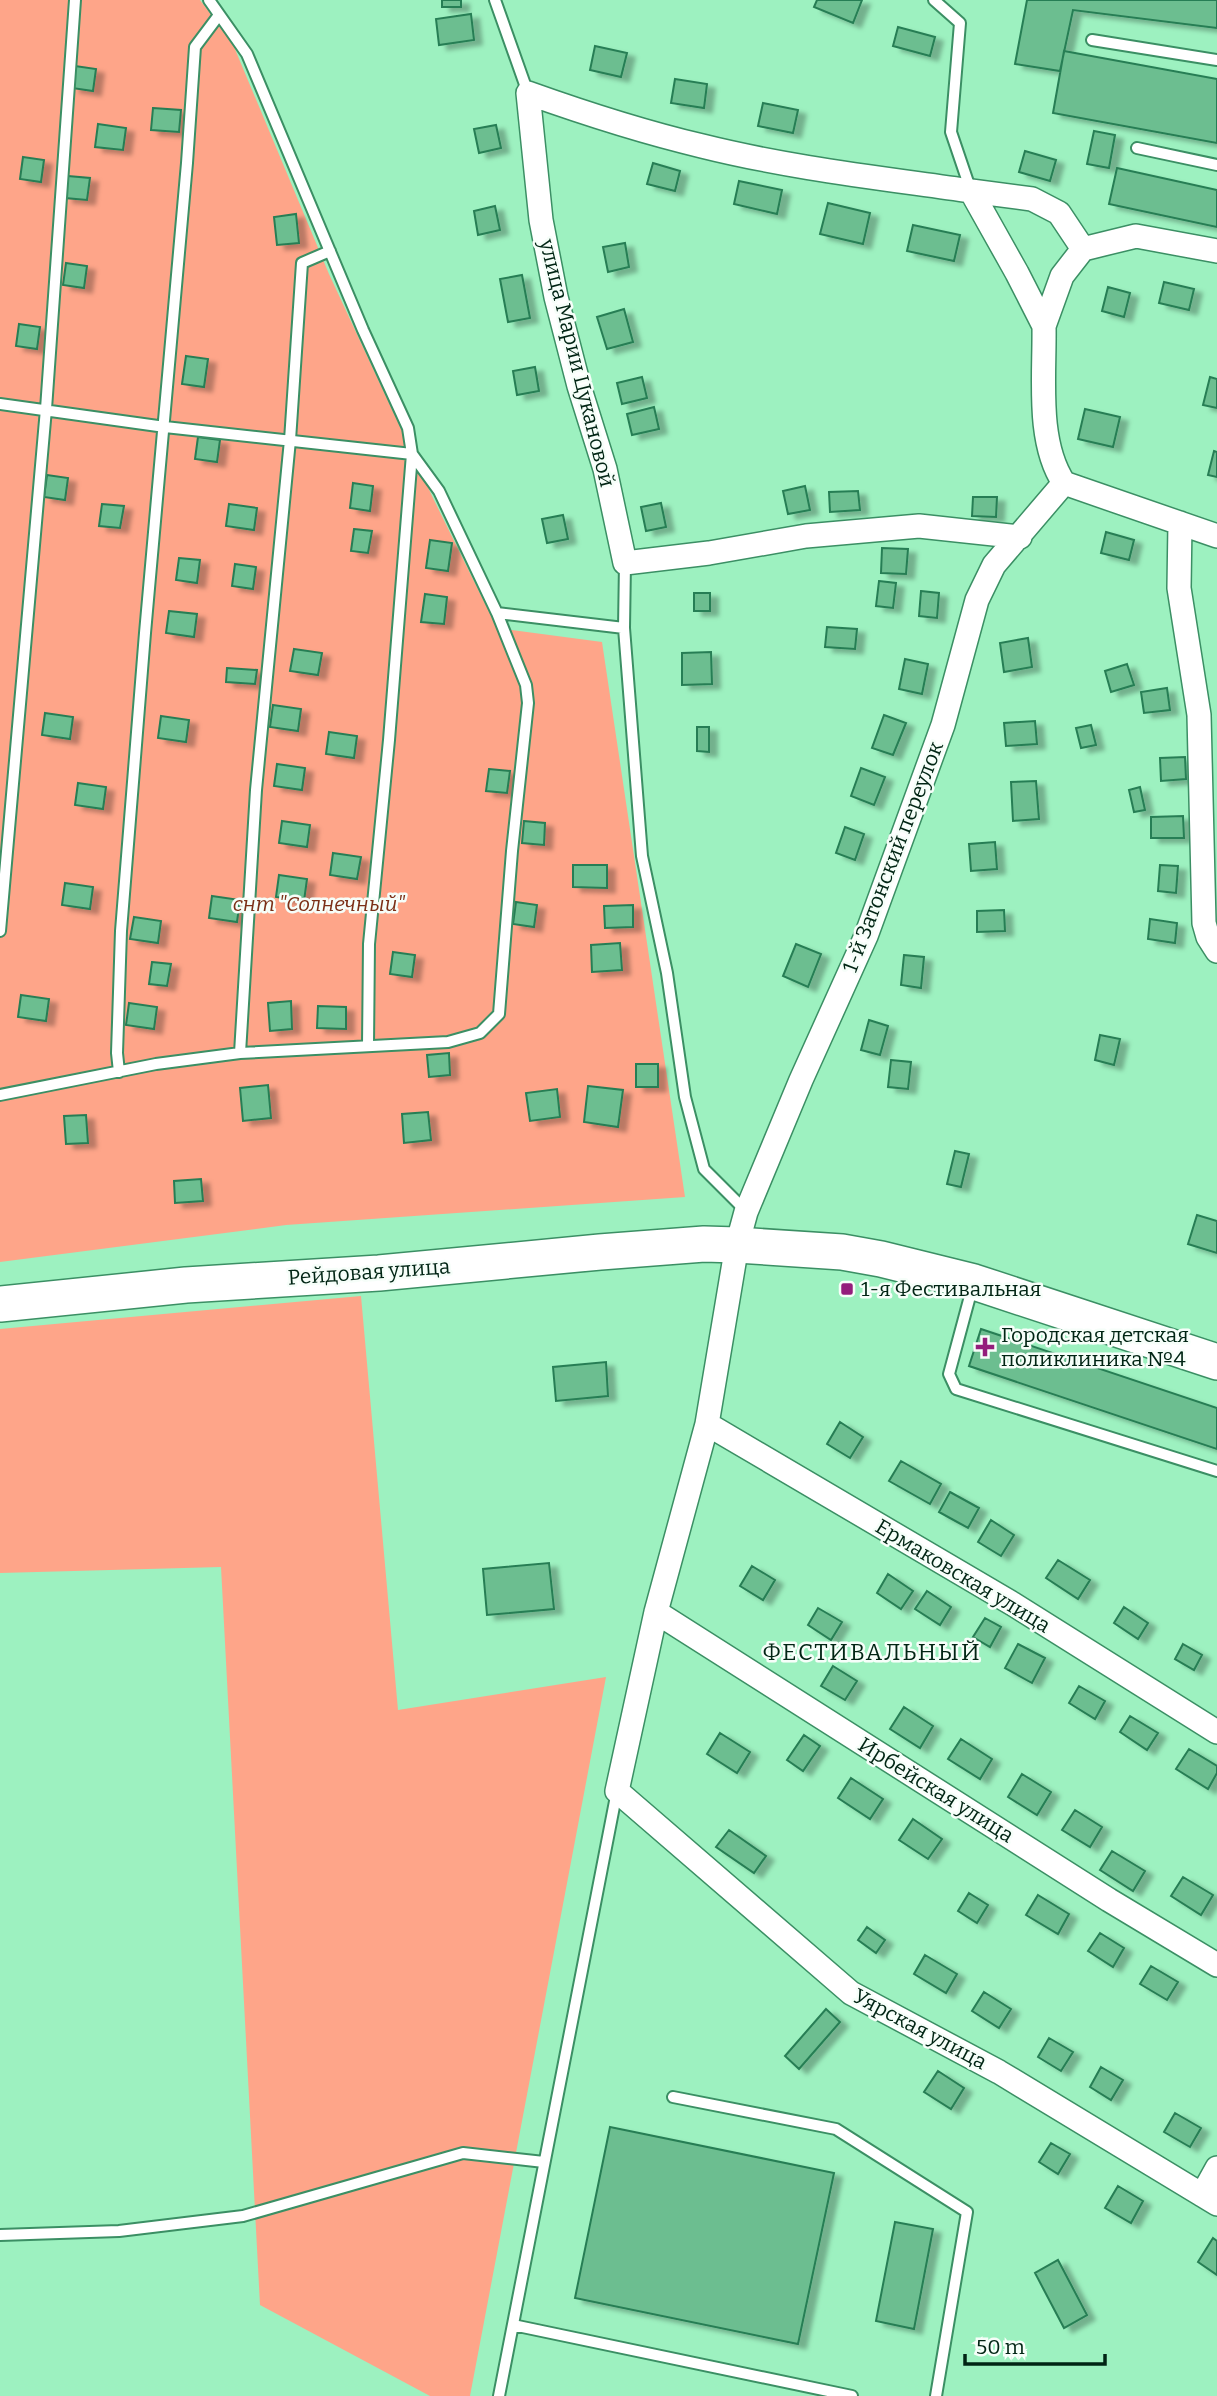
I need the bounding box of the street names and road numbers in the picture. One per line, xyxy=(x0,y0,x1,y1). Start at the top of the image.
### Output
street label: улица Марии Цукановой xyxy=(533,235,620,490)
street label: 1-й Затонский переулок xyxy=(837,737,949,976)
street label: Рейдовая улица xyxy=(287,1253,452,1291)
street label: Ермаковская улица xyxy=(871,1513,1056,1639)
street label: Ирбейская улица xyxy=(853,1732,1019,1849)
street label: Уярская улица xyxy=(849,1983,992,2075)

